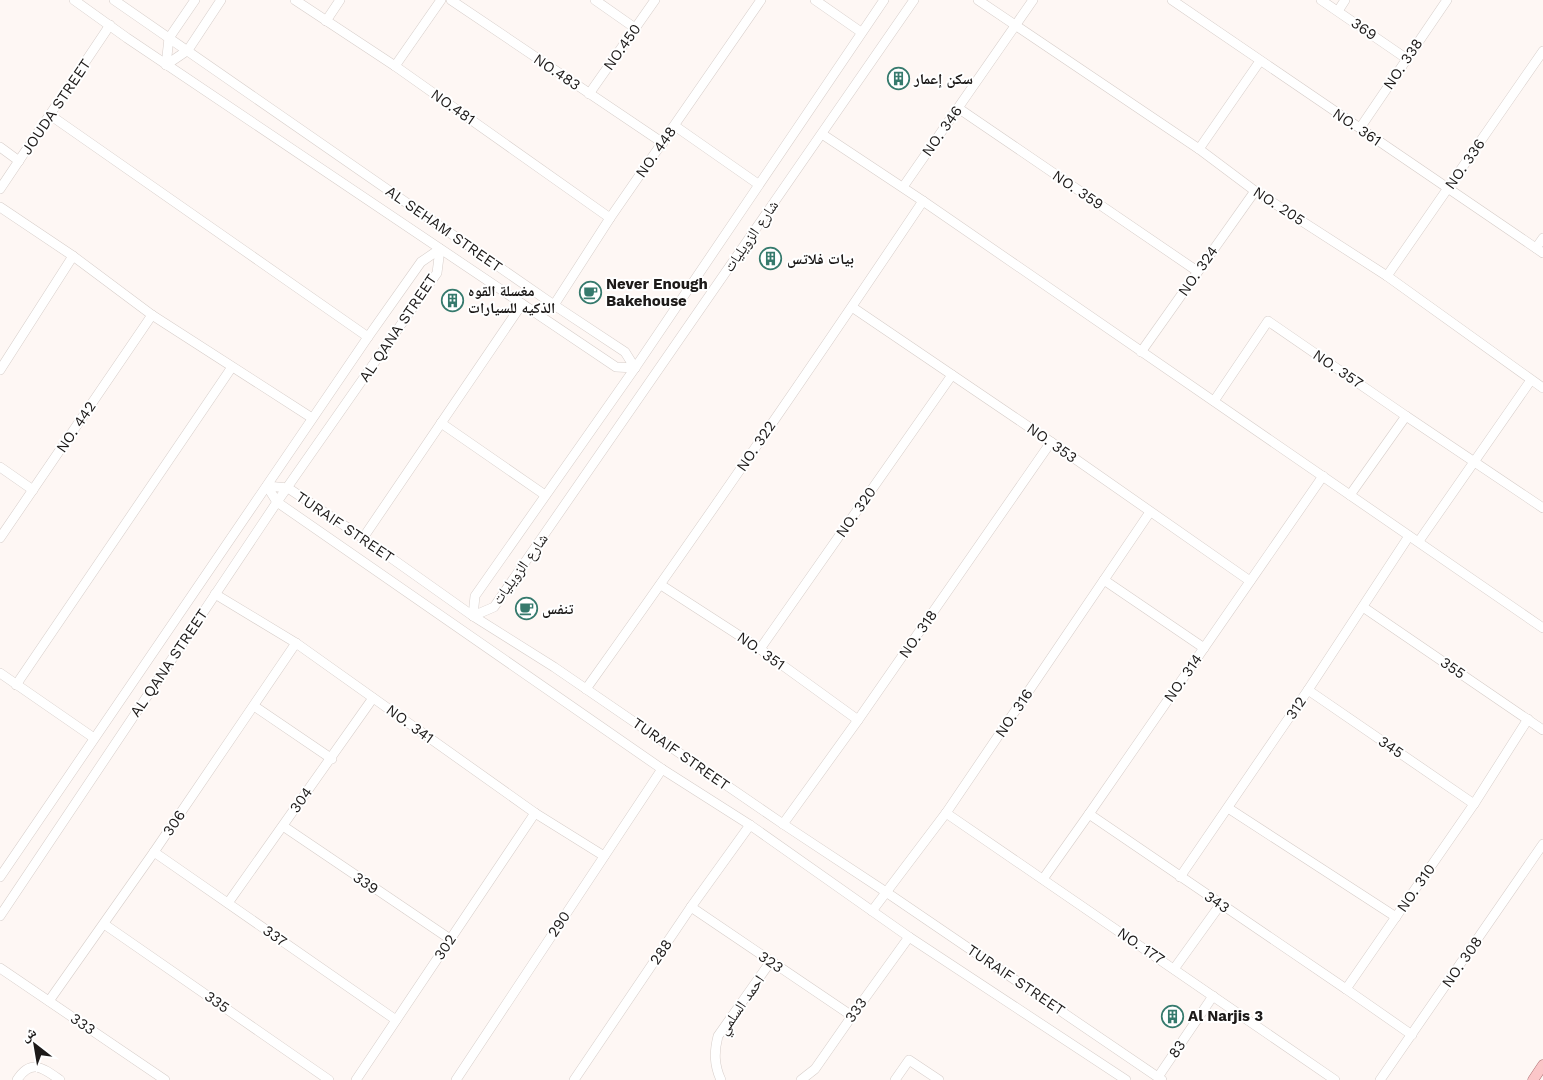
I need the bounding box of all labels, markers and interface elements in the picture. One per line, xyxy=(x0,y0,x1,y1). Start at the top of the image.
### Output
street label: 369 xyxy=(1348,14,1380,44)
street label: NO.450 xyxy=(599,20,645,74)
street label: NO. 338 xyxy=(1379,35,1427,93)
street label: NO.483 xyxy=(530,50,584,94)
street label: JOUDA STREET xyxy=(17,56,95,158)
building icon: سكن إعمار xyxy=(886,67,910,91)
place label: سكن إعمار xyxy=(913,70,973,88)
street label: NO.481 xyxy=(427,85,479,129)
street label: NO. 346 xyxy=(918,102,966,160)
street label: NO. 361 xyxy=(1329,104,1385,150)
street label: NO. 448 xyxy=(632,123,680,181)
street label: NO. 336 xyxy=(1441,135,1489,193)
street label: NO. 359 xyxy=(1049,166,1107,214)
street label: AL SEHAM STREET xyxy=(382,182,506,276)
street label: NO. 205 xyxy=(1250,183,1308,229)
street label: شارع الزويليات xyxy=(720,197,783,276)
street label: NO. 324 xyxy=(1174,242,1222,300)
building icon: بيات فلاتس xyxy=(759,247,783,271)
place label: بيات فلاتس xyxy=(787,250,854,268)
street label: AL QANA STREET xyxy=(355,271,441,385)
place label: Never Enough Bakehouse xyxy=(606,275,708,310)
cafe icon: Never Enough Bakehouse xyxy=(578,281,602,305)
place label: مغسلة القوه الذكيه للسيارات xyxy=(468,282,555,317)
building icon: مغسلة القوه الذكيه للسيارات xyxy=(440,288,464,312)
street label: NO. 357 xyxy=(1309,346,1367,392)
street label: NO. 442 xyxy=(52,398,100,456)
street label: NO. 322 xyxy=(733,417,779,475)
street label: NO. 353 xyxy=(1023,419,1081,467)
street label: NO. 320 xyxy=(832,483,880,541)
street label: TURAIF STREET xyxy=(293,488,397,566)
street label: شارع الزويليات xyxy=(488,530,553,608)
cafe icon: تنفس xyxy=(514,597,538,621)
place label: تنفس xyxy=(542,600,573,618)
street label: AL QANA STREET xyxy=(126,606,212,720)
street label: NO. 318 xyxy=(895,606,941,662)
street label: NO. 351 xyxy=(734,628,788,674)
street label: NO. 314 xyxy=(1160,650,1206,706)
street label: 355 xyxy=(1437,653,1469,683)
street label: NO. 316 xyxy=(991,685,1037,741)
street label: 312 xyxy=(1282,693,1310,723)
street label: NO. 341 xyxy=(383,701,437,747)
street label: TURAIF STREET xyxy=(629,714,733,794)
street label: 345 xyxy=(1375,732,1407,762)
street label: 304 xyxy=(286,784,316,816)
street label: 306 xyxy=(159,807,189,839)
street label: NO. 310 xyxy=(1393,860,1439,916)
street label: 339 xyxy=(350,868,382,898)
street label: 343 xyxy=(1201,887,1233,917)
street label: 290 xyxy=(544,908,574,940)
street label: 337 xyxy=(259,921,291,951)
street label: NO. 177 xyxy=(1114,924,1168,968)
street label: 302 xyxy=(430,931,460,963)
street label: NO. 308 xyxy=(1438,933,1486,991)
street label: 288 xyxy=(646,936,676,968)
street label: TURAIF STREET xyxy=(964,941,1068,1019)
street label: 323 xyxy=(755,947,787,977)
street label: احمد السلمي xyxy=(714,972,770,1040)
street label: 335 xyxy=(201,987,233,1017)
street label: 333 xyxy=(841,994,871,1026)
building icon: Al Narjis 3 xyxy=(1160,1004,1184,1028)
place label: Al Narjis 3 xyxy=(1188,1007,1263,1025)
street label: 333 xyxy=(67,1009,99,1039)
north arrow xyxy=(10,1020,60,1070)
text: ش xyxy=(18,1023,39,1045)
street label: 83 xyxy=(1165,1037,1189,1061)

